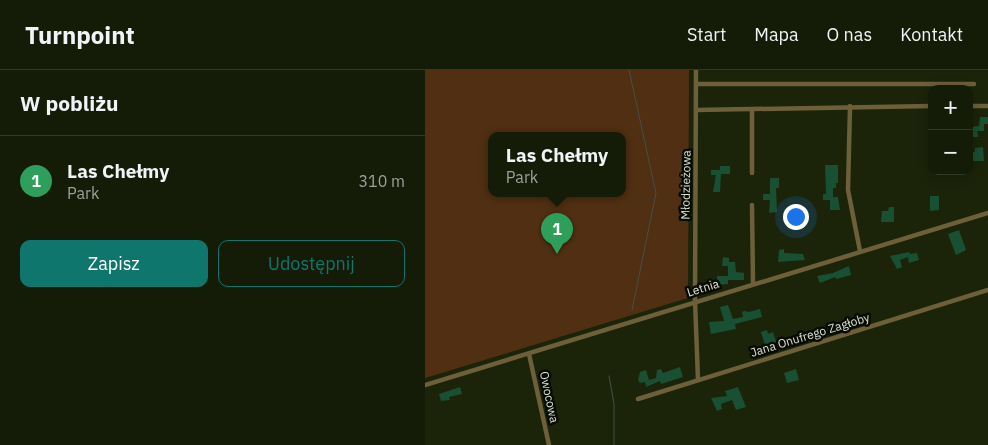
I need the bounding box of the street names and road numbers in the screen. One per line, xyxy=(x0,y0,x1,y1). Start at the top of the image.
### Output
street label: Młodzieżowa xyxy=(677,150,694,220)
street label: Letnia xyxy=(685,275,721,300)
street label: Jana Onufrego Zagłoby xyxy=(748,309,871,360)
street label: Owocowa xyxy=(537,370,562,425)

